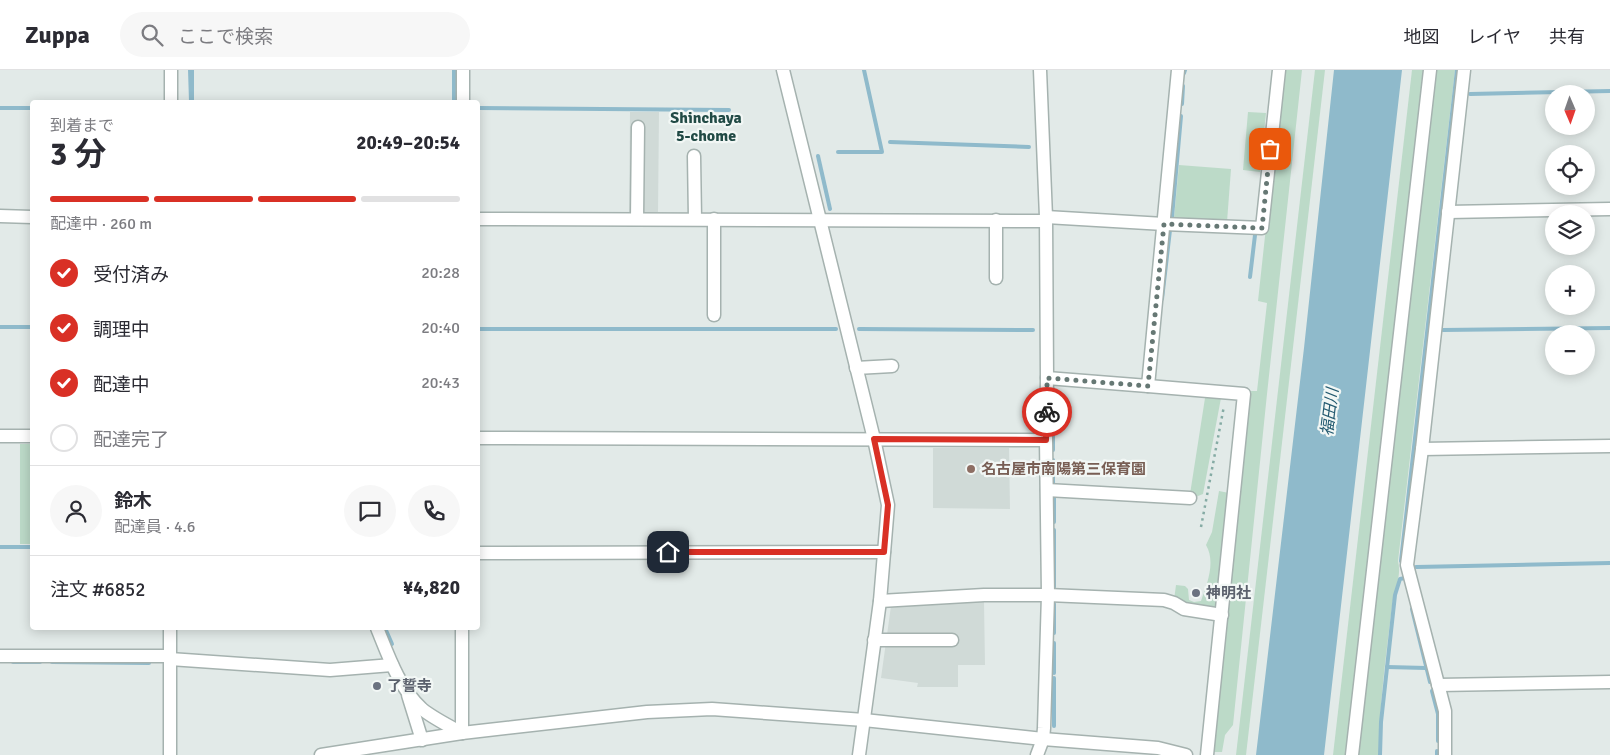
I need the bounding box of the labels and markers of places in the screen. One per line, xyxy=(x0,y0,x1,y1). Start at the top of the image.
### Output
pin xyxy=(1249,128,1291,170)
place label: 名古屋市南陽第三保育園 xyxy=(981,460,1146,478)
marker: 名古屋市南陽第三保育園 xyxy=(965,463,977,475)
pin xyxy=(647,531,689,573)
place label: 神明社 xyxy=(1205,584,1251,602)
marker: 神明社 xyxy=(1190,587,1202,599)
place label: 了誓寺 xyxy=(387,677,432,695)
marker: 了誓寺 xyxy=(371,680,383,692)

